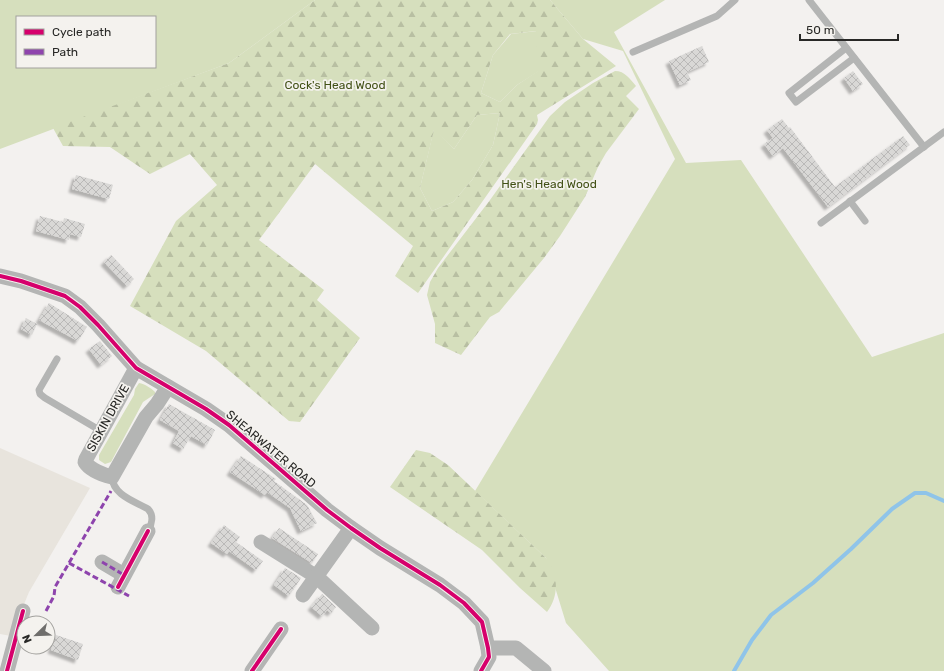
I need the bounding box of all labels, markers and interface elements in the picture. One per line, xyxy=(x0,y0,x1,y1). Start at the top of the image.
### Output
legend xyxy=(16,16,156,68)
scale bar xyxy=(800,16,898,42)
text: 50 m xyxy=(806,23,834,37)
text: Cycle path xyxy=(52,25,111,39)
text: Path xyxy=(52,45,78,59)
park label: Cock's Head Wood xyxy=(284,78,386,92)
park label: Hen's Head Wood xyxy=(501,177,597,191)
street label: SISKIN DRIVE xyxy=(84,382,132,454)
street label: SHEARWATER ROAD xyxy=(223,407,319,491)
north arrow xyxy=(16,615,56,655)
text: N xyxy=(20,632,35,645)

